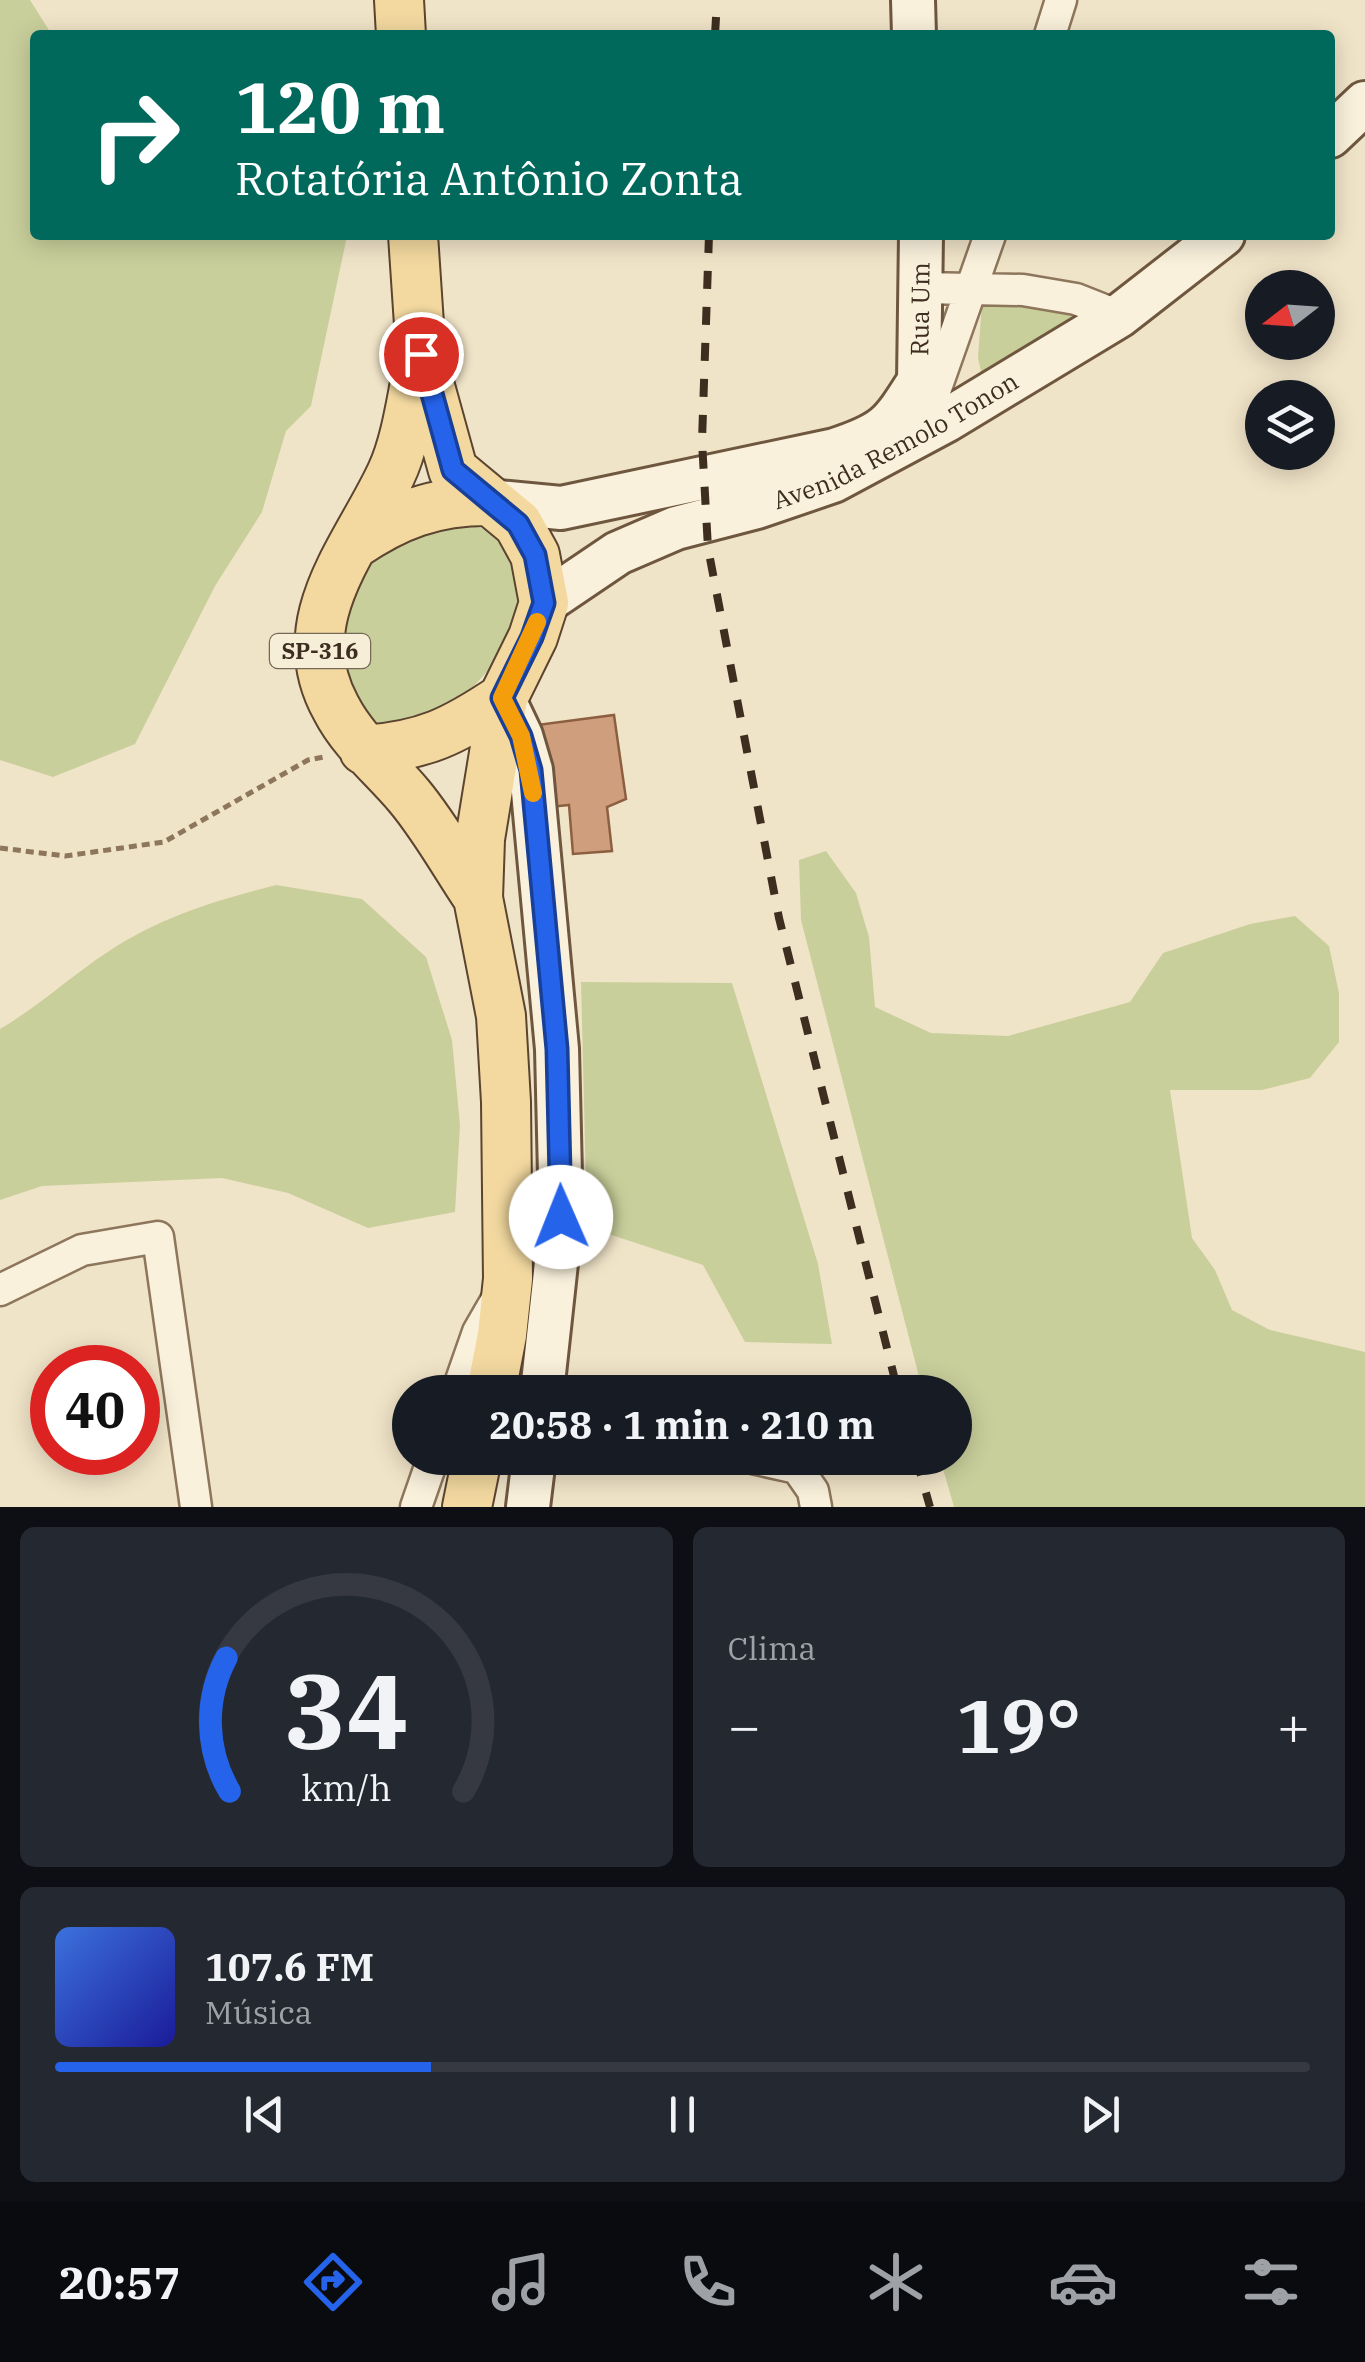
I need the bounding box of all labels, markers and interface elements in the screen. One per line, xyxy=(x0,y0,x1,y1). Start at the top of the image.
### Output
text: 120 m xyxy=(235,61,445,152)
icon: right xyxy=(70,70,200,200)
text: Rotatória Antônio Zonta xyxy=(235,149,743,207)
street label: Rua Um xyxy=(902,262,937,356)
north arrow xyxy=(1245,270,1335,360)
map controls xyxy=(1245,270,1335,470)
pin xyxy=(379,312,464,397)
icon: arrive xyxy=(394,327,449,382)
street label: Avenida Remolo Tonon xyxy=(768,364,1024,516)
button: layers xyxy=(1245,380,1335,470)
road number: SP-316 xyxy=(270,634,370,668)
position arrow xyxy=(509,1165,613,1269)
speed limit sign: 40 xyxy=(30,1345,160,1475)
text: 20:58 · 1 min · 210 m xyxy=(489,1400,875,1449)
text: Clima xyxy=(728,1627,816,1669)
text: 34 xyxy=(284,1642,409,1778)
text: 19° xyxy=(956,1676,1081,1774)
text: − xyxy=(728,1690,761,1761)
text: + xyxy=(1277,1690,1310,1761)
text: km/h xyxy=(301,1764,391,1811)
text: 107.6 FM xyxy=(205,1942,374,1991)
text: Música xyxy=(205,1991,312,2033)
icon: previous xyxy=(237,2087,292,2142)
icon: pause xyxy=(655,2087,710,2142)
icon: next xyxy=(1073,2087,1128,2142)
icon: directions xyxy=(298,2247,368,2317)
icon: music xyxy=(486,2247,556,2317)
icon: phone xyxy=(673,2247,743,2317)
icon: climate xyxy=(861,2247,931,2317)
icon: car xyxy=(1048,2247,1118,2317)
icon: filters xyxy=(1236,2247,1306,2317)
text: 20:57 xyxy=(59,2253,180,2311)

